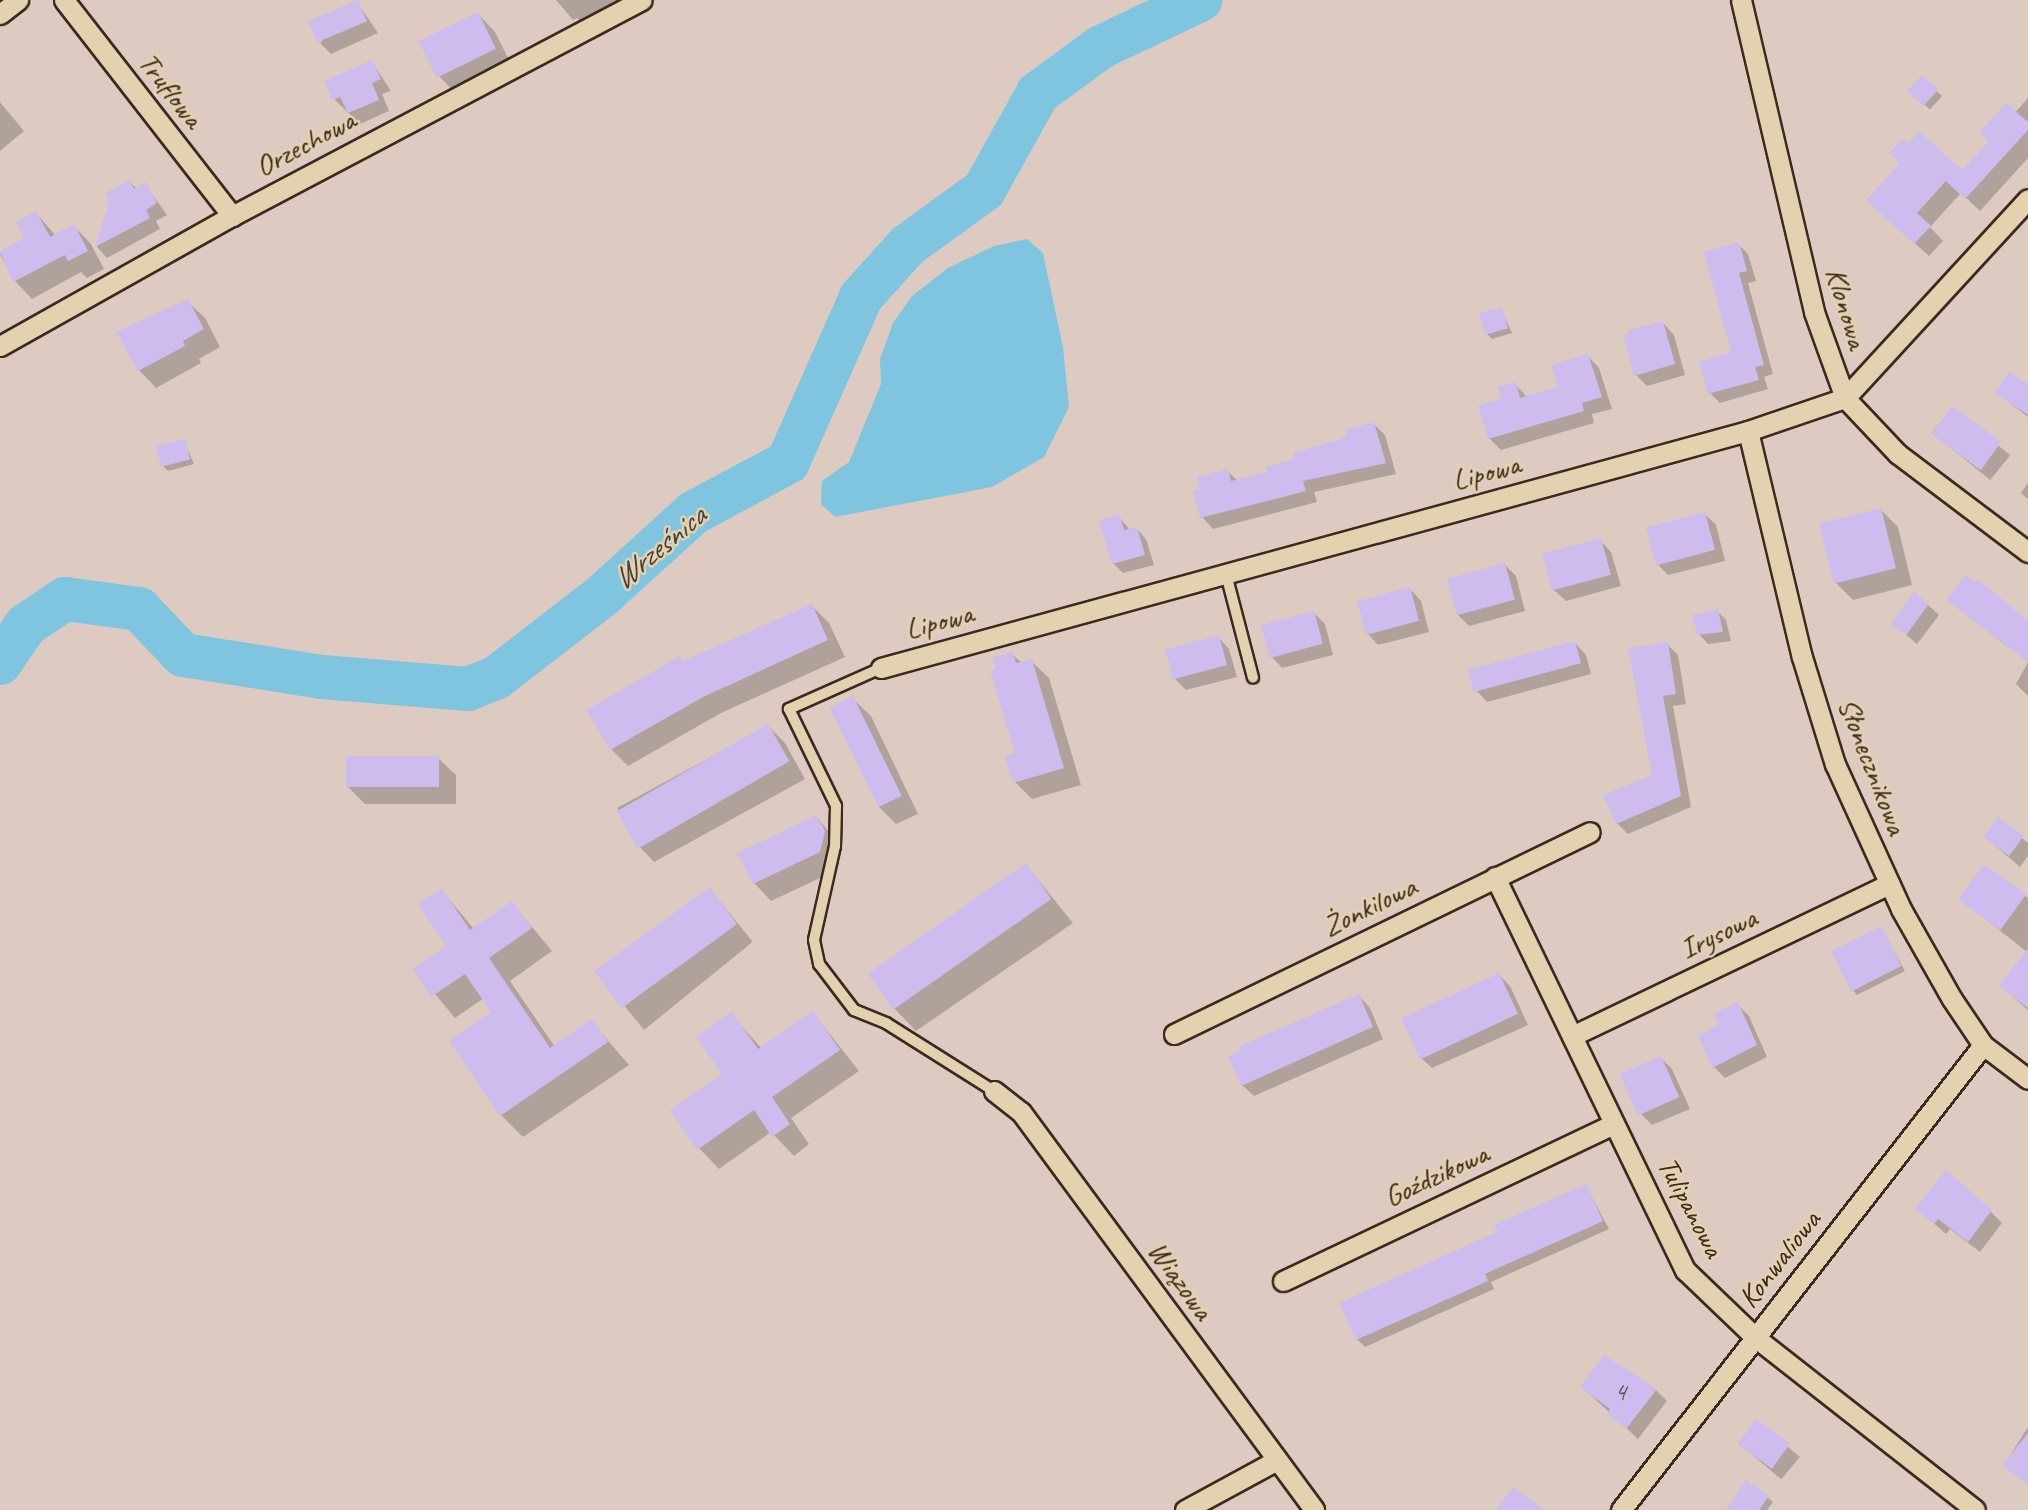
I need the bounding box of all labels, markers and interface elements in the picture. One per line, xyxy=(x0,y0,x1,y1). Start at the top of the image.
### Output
street label: Truflowa xyxy=(131,45,211,135)
street label: Orzechowa xyxy=(249,102,361,184)
street label: Klonowa xyxy=(1818,263,1876,353)
street label: Lipowa xyxy=(1448,446,1524,498)
water label: Wrześnica xyxy=(604,498,714,598)
street label: Lipowa xyxy=(901,595,977,647)
street label: Słonecznikowa xyxy=(1831,693,1915,839)
street label: Żonkilowa xyxy=(1316,868,1422,944)
street label: Irysowa xyxy=(1674,899,1762,967)
street label: Goździkowa xyxy=(1378,1135,1494,1215)
street label: Tulipanowa xyxy=(1650,1151,1732,1263)
street label: Konwaliowa xyxy=(1730,1203,1828,1315)
street label: Wiązowa xyxy=(1140,1233,1222,1327)
house number: 4 xyxy=(1614,1376,1626,1408)

